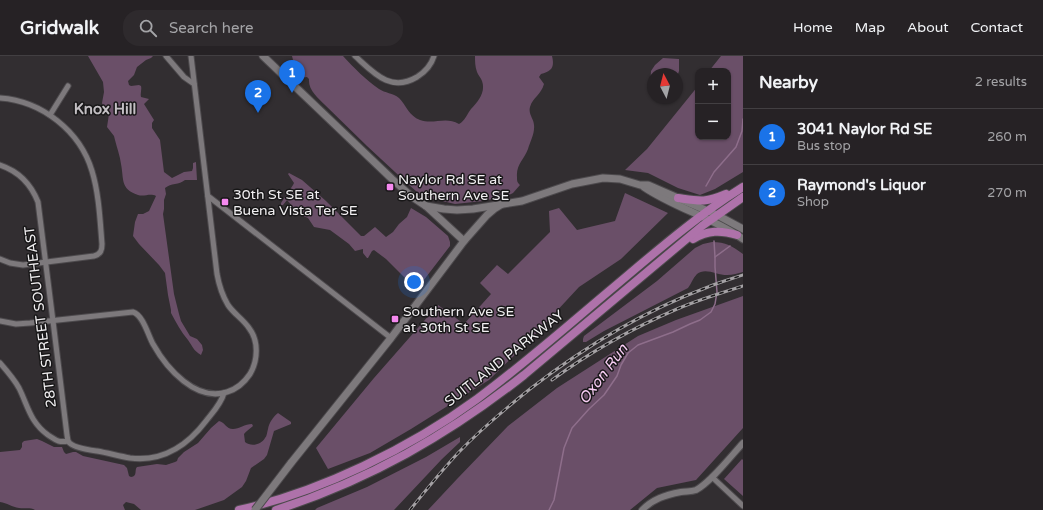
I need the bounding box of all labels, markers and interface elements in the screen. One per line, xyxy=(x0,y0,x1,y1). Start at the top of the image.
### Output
search box xyxy=(123,10,403,46)
text: Gridwalk xyxy=(20,17,99,39)
icon: search xyxy=(137,17,159,39)
text: Search here xyxy=(169,19,253,37)
text: Home xyxy=(793,19,833,36)
text: Map xyxy=(855,19,885,36)
text: About xyxy=(907,19,949,36)
text: Contact xyxy=(971,19,1023,36)
pin: 1 xyxy=(279,60,305,93)
north arrow xyxy=(647,68,683,104)
map controls xyxy=(695,68,731,140)
button: + xyxy=(695,68,731,104)
text: Nearby xyxy=(759,72,818,93)
text: 2 results xyxy=(975,74,1027,90)
pin: 2 xyxy=(245,80,271,113)
district label: Knox Hill xyxy=(74,100,136,118)
button: − xyxy=(695,104,731,140)
text: 3041 Naylor Rd SE xyxy=(797,120,932,138)
text: 1 xyxy=(768,129,776,145)
text: 260 m xyxy=(987,129,1027,145)
text: Bus stop xyxy=(797,138,851,154)
place label: Naylor Rd SE at Southern Ave SE xyxy=(398,171,509,204)
text: Raymond's Liquor xyxy=(797,176,926,194)
marker: Naylor Rd SE at Southern Ave SE xyxy=(385,182,395,192)
text: 2 xyxy=(768,185,776,201)
text: 270 m xyxy=(987,185,1027,201)
place label: 30th St SE at Buena Vista Ter SE xyxy=(233,186,358,219)
text: Shop xyxy=(797,194,829,210)
marker: 30th St SE at Buena Vista Ter SE xyxy=(220,197,230,207)
street label: 28TH STREET SOUTHEAST xyxy=(21,225,60,409)
your location xyxy=(404,272,424,292)
place label: Southern Ave SE at 30th St SE xyxy=(403,303,514,336)
street label: SUITLAND PARKWAY xyxy=(441,307,567,410)
marker: Southern Ave SE at 30th St SE xyxy=(390,314,400,324)
water label: Oxon Run xyxy=(574,340,632,408)

